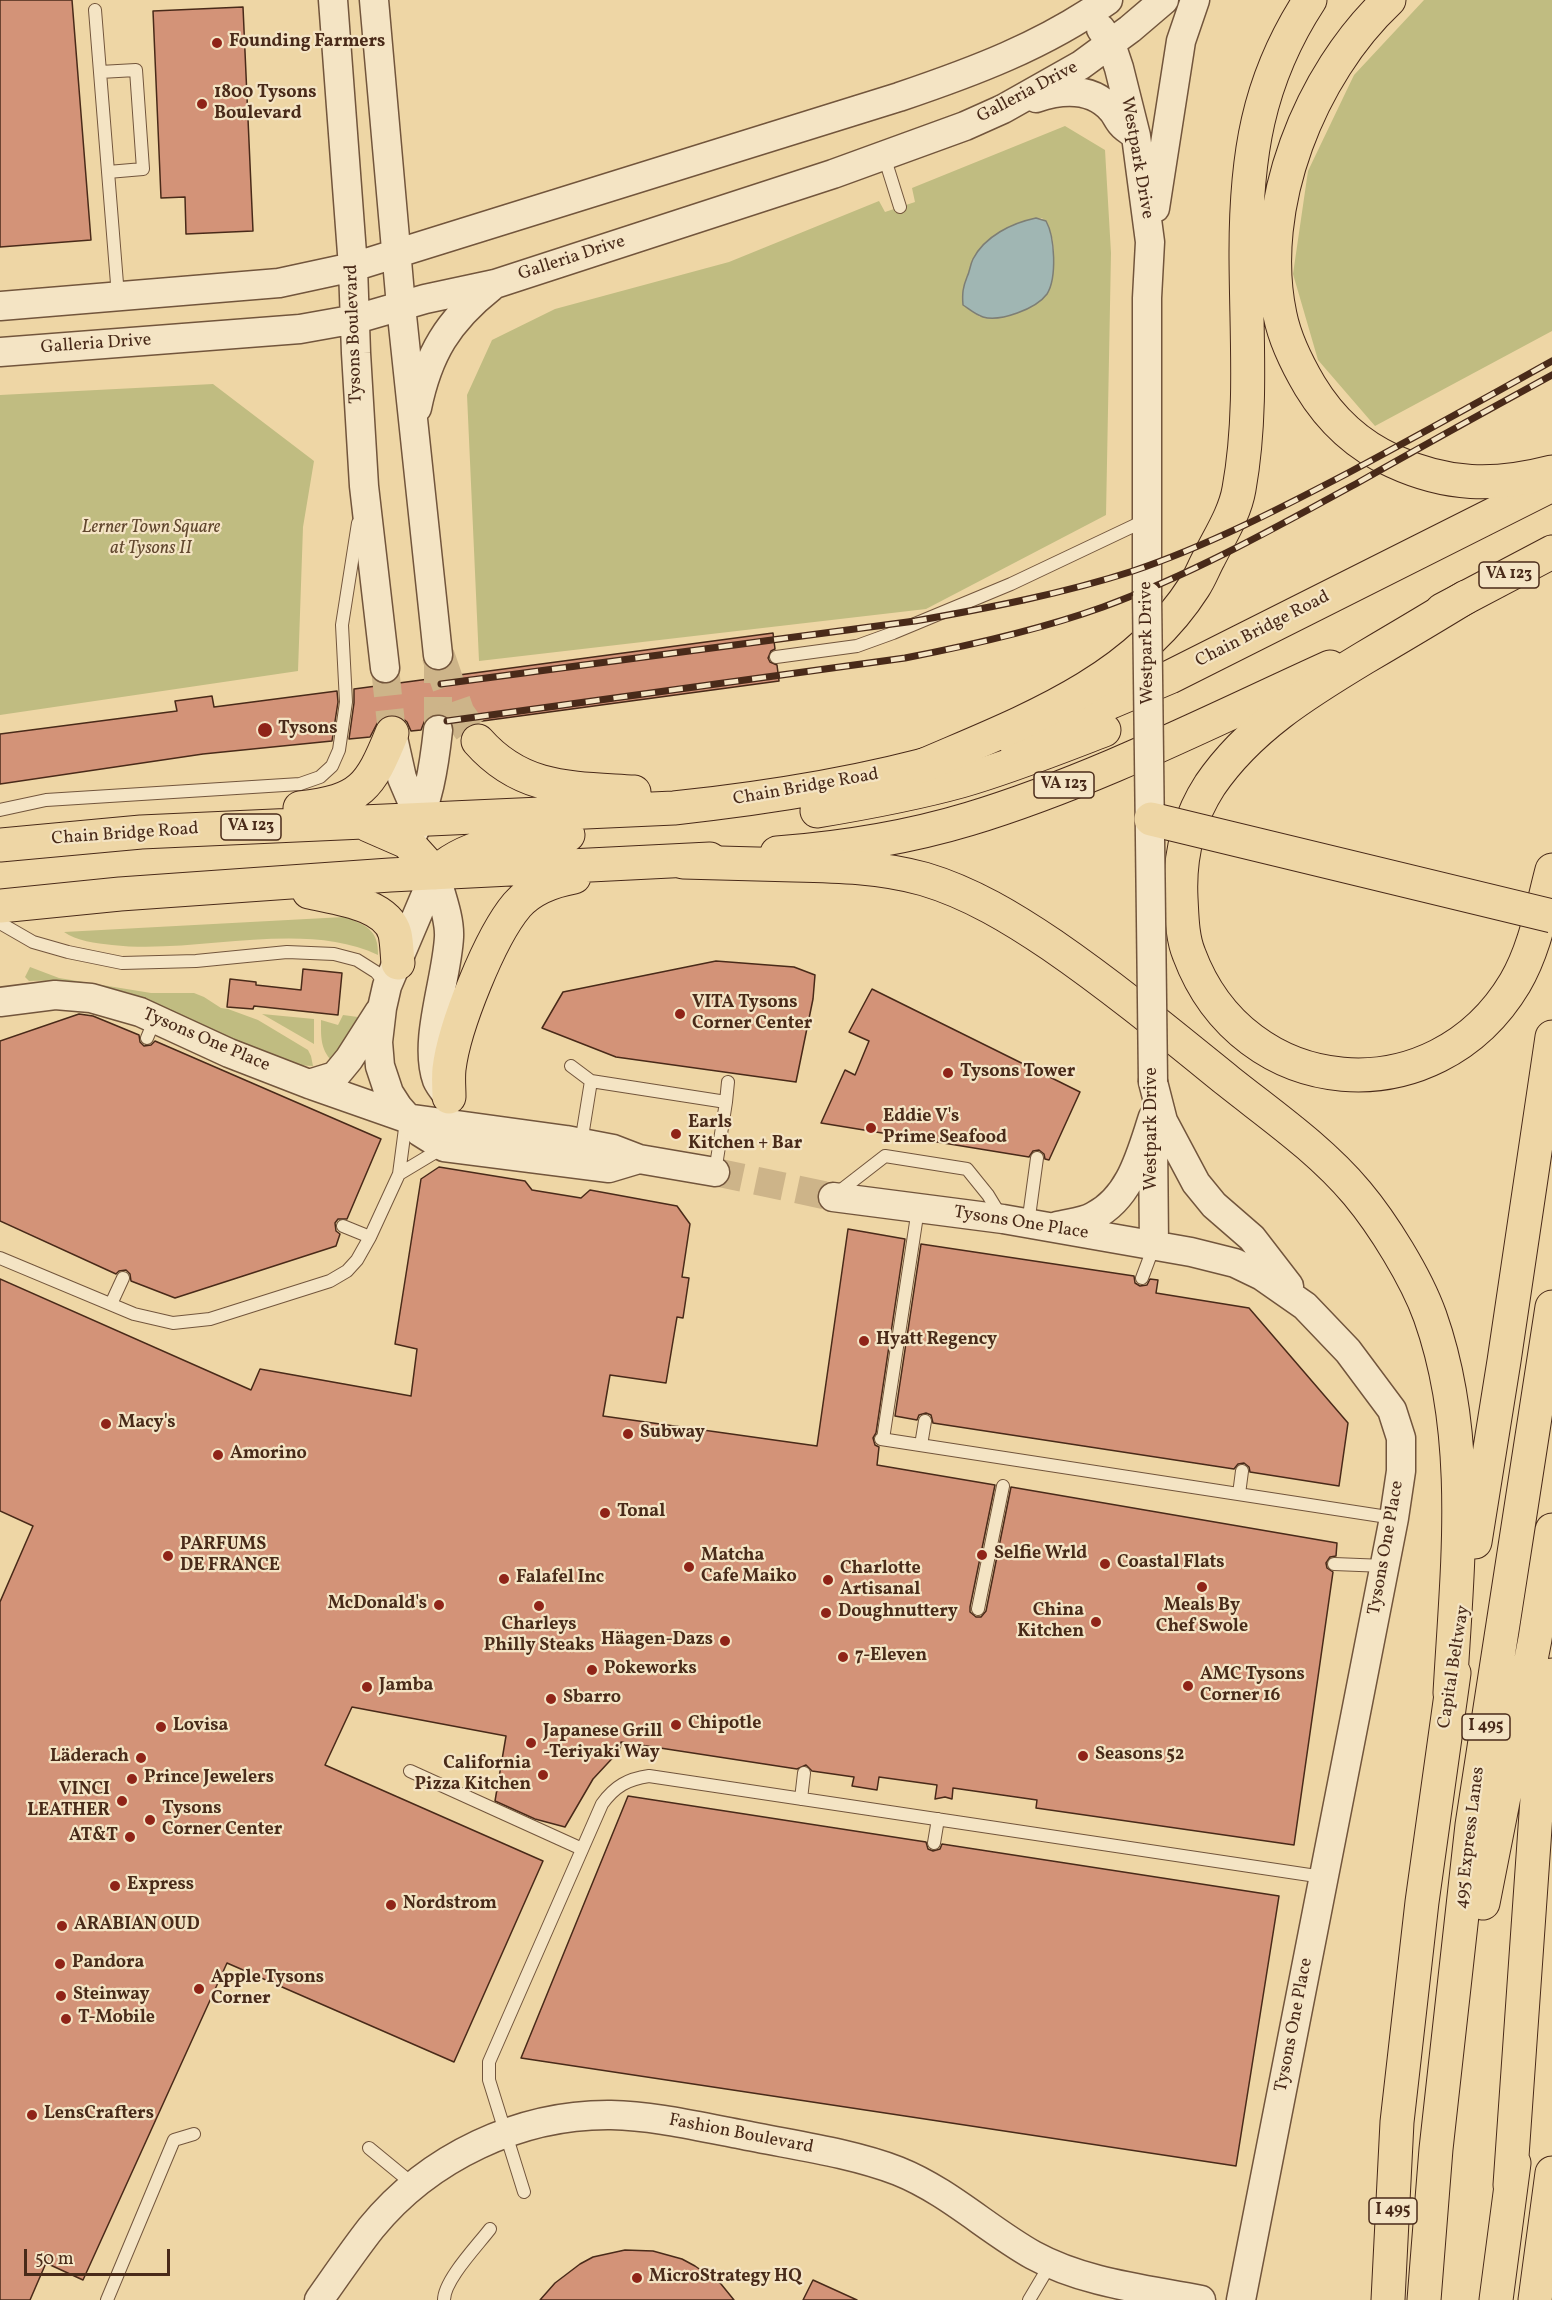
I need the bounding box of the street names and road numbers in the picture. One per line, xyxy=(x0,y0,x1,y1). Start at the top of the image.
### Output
street label: Galleria Drive xyxy=(974,57,1082,129)
street label: Westpark Drive xyxy=(1115,95,1157,221)
street label: Galleria Drive xyxy=(516,232,628,286)
street label: Tysons Boulevard xyxy=(342,264,368,404)
street label: Galleria Drive xyxy=(40,330,152,360)
road number: VA 123 xyxy=(1479,562,1539,588)
street label: Westpark Drive xyxy=(1136,581,1160,705)
street label: Chain Bridge Road xyxy=(1192,587,1334,673)
street label: Chain Bridge Road xyxy=(731,765,881,811)
road number: VA 123 xyxy=(1034,772,1094,798)
road number: VA 123 xyxy=(221,814,281,840)
street label: Chain Bridge Road xyxy=(51,819,199,851)
street label: Tysons One Place xyxy=(139,1004,273,1078)
street label: Westpark Drive xyxy=(1142,1067,1164,1191)
street label: Tysons One Place xyxy=(952,1203,1090,1245)
street label: Tysons One Place xyxy=(1365,1479,1409,1617)
street label: Capital Beltway xyxy=(1435,1604,1475,1730)
road number: I 495 xyxy=(1462,1714,1510,1740)
street label: 495 Express Lanes xyxy=(1452,1766,1490,1910)
street label: Tysons One Place xyxy=(1271,1956,1319,2094)
street label: Fashion Boulevard xyxy=(667,2110,815,2160)
road number: I 495 xyxy=(1369,2198,1417,2224)

